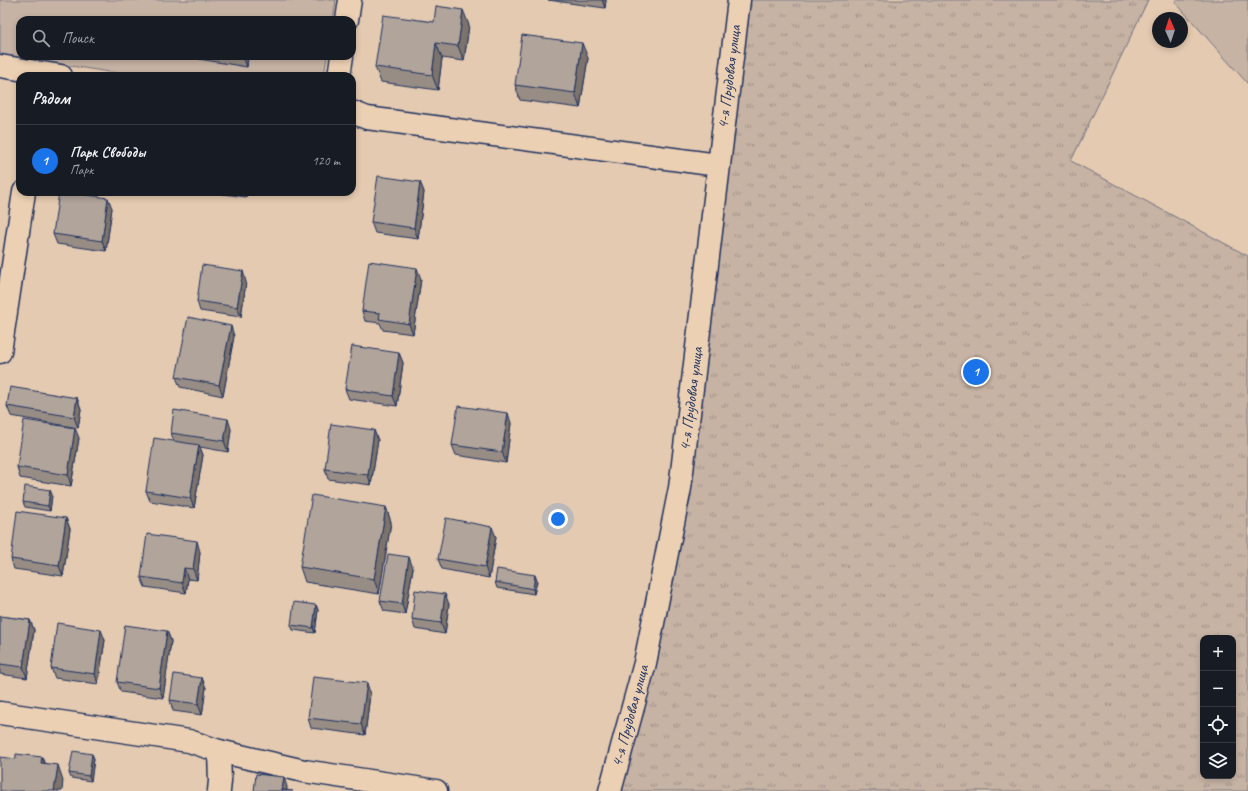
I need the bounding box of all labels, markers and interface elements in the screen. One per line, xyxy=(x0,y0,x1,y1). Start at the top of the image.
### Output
north arrow xyxy=(1152,12,1188,48)
search box xyxy=(16,16,356,60)
street label: 4-я Прудовая улица xyxy=(713,22,745,130)
icon: search xyxy=(30,27,52,49)
text: Поиск xyxy=(62,29,94,48)
text: Рядом xyxy=(32,88,70,109)
text: Парк Свободы xyxy=(70,143,145,162)
text: 1 xyxy=(42,153,48,169)
text: 120 m xyxy=(312,153,340,169)
text: Парк xyxy=(70,162,93,178)
street label: 4-я Прудовая улица xyxy=(675,344,707,452)
pin: 1 xyxy=(963,357,989,387)
your location xyxy=(548,509,568,529)
map controls xyxy=(1200,635,1236,779)
button: + xyxy=(1200,635,1236,671)
street label: 4-я Прудовая улица xyxy=(607,662,654,769)
button: − xyxy=(1200,671,1236,707)
button: locate xyxy=(1200,707,1236,743)
button: layers xyxy=(1200,743,1236,779)

